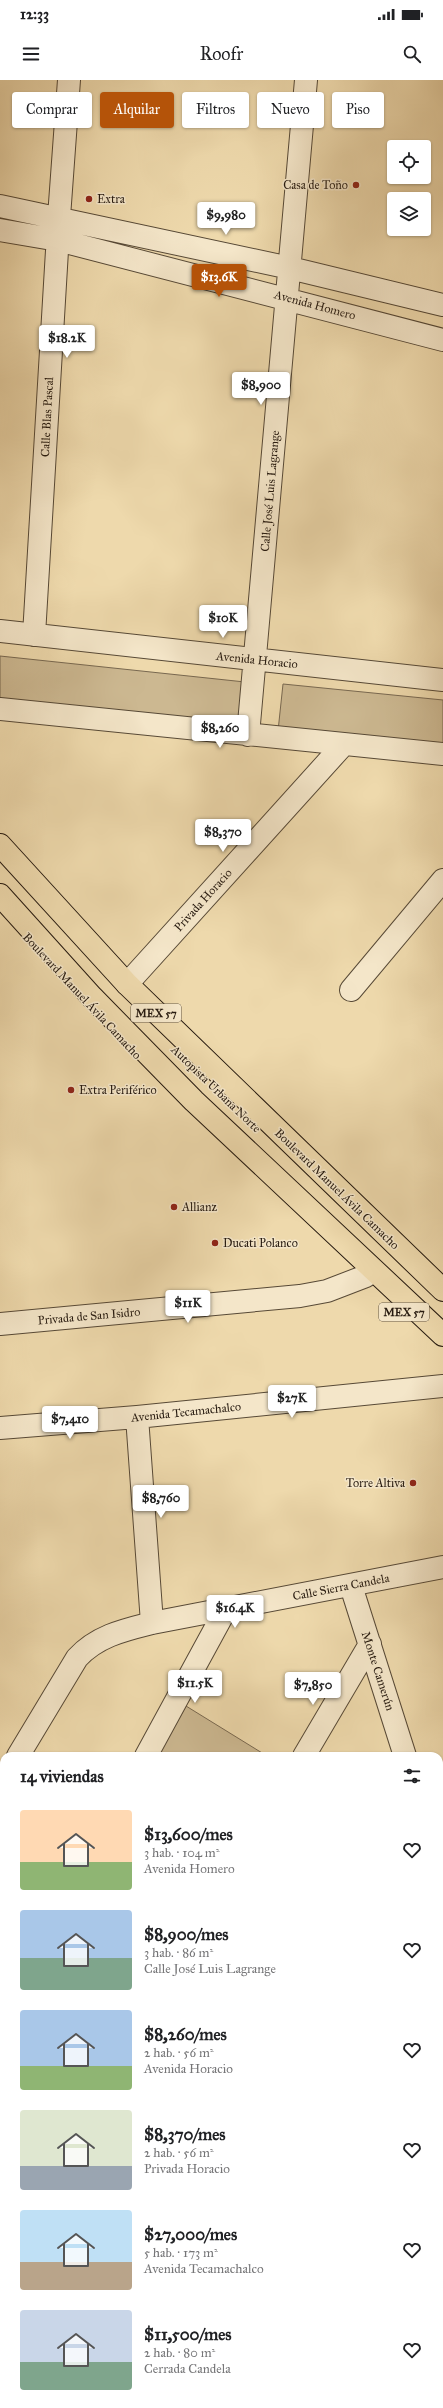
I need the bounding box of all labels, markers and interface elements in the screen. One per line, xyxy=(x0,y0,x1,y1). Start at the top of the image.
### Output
text: 12:33 xyxy=(20,5,49,23)
icon: menu xyxy=(20,43,42,65)
text: Roofr xyxy=(200,43,243,65)
icon: search xyxy=(401,43,423,65)
chip: Comprar xyxy=(12,92,92,128)
chip: Alquilar xyxy=(100,92,174,128)
chip: Filtros xyxy=(182,92,249,128)
chip: Nuevo xyxy=(257,92,324,128)
chip: Piso xyxy=(332,92,384,128)
map controls xyxy=(387,140,431,236)
button: locate xyxy=(387,140,431,184)
place label: Casa de Toño xyxy=(283,178,348,192)
marker: Casa de Toño xyxy=(351,180,361,190)
place label: Extra xyxy=(97,192,126,206)
button: layers xyxy=(387,192,431,236)
marker: Extra xyxy=(84,194,94,204)
pin: $9,980 xyxy=(193,202,259,236)
text: $9,980 xyxy=(206,207,246,223)
pin: $13.6K xyxy=(186,264,252,298)
text: $13.6K xyxy=(201,269,237,285)
street label: Avenida Homero xyxy=(272,287,357,323)
pin: $18.2K xyxy=(34,325,100,359)
text: $18.2K xyxy=(48,330,86,346)
pin: $8,900 xyxy=(228,372,294,406)
street label: Calle Blas Pascal xyxy=(38,376,56,457)
text: $8,900 xyxy=(241,377,281,393)
street label: Calle José Luis Lagrange xyxy=(258,430,283,552)
pin: $10K xyxy=(199,605,247,639)
text: $10K xyxy=(208,610,238,626)
street label: Avenida Horacio xyxy=(215,649,298,671)
pin: $8,260 xyxy=(187,715,253,749)
text: $8,260 xyxy=(201,720,239,736)
pin: $8,370 xyxy=(190,819,256,853)
text: $8,370 xyxy=(204,824,242,840)
street label: Privada Horacio xyxy=(171,866,235,934)
street label: Boulevard Manuel Ávila Camacho xyxy=(20,929,145,1062)
road number: MEX 57 xyxy=(131,1004,181,1022)
street label: Autopista Urbana Norte xyxy=(168,1042,264,1135)
place label: Extra Periférico xyxy=(79,1083,157,1097)
marker: Extra Periférico xyxy=(66,1085,76,1095)
street label: Boulevard Manuel Ávila Camacho xyxy=(272,1125,403,1252)
place label: Allianz xyxy=(181,1200,217,1214)
marker: Allianz xyxy=(169,1202,179,1212)
place label: Ducati Polanco xyxy=(223,1236,298,1250)
marker: Ducati Polanco xyxy=(210,1238,220,1248)
pin: $11K xyxy=(164,1290,212,1324)
text: $11K xyxy=(174,1295,202,1311)
road number: MEX 57 xyxy=(379,1303,429,1321)
street label: Privada de San Isidro xyxy=(37,1305,141,1327)
pin: $27K xyxy=(268,1385,316,1419)
text: $27K xyxy=(277,1390,307,1406)
street label: Avenida Tecamachalco xyxy=(129,1399,242,1425)
pin: $7,410 xyxy=(37,1406,103,1440)
text: $7,410 xyxy=(51,1411,89,1427)
place label: Torre Altiva xyxy=(346,1476,406,1490)
marker: Torre Altiva xyxy=(408,1478,418,1488)
pin: $8,760 xyxy=(128,1485,194,1519)
text: $8,760 xyxy=(142,1490,180,1506)
street label: Calle Sierra Candela xyxy=(291,1571,391,1603)
pin: $16.4K xyxy=(202,1595,268,1629)
text: $16.4K xyxy=(216,1600,254,1616)
street label: Monte Camerún xyxy=(359,1630,398,1713)
pin: $11.5K xyxy=(162,1670,228,1704)
pin: $7,850 xyxy=(280,1672,346,1706)
text: $11.5K xyxy=(177,1675,213,1691)
text: $7,850 xyxy=(294,1677,332,1693)
icon: filters xyxy=(401,1765,423,1787)
text: 14 viviendas xyxy=(20,1766,104,1787)
text: $13,600/mes xyxy=(144,1824,233,1845)
icon: home xyxy=(52,1826,100,1874)
icon: heart xyxy=(401,1839,423,1861)
text: 3 hab. · 104 m² xyxy=(144,1845,220,1861)
text: Avenida Homero xyxy=(144,1861,235,1877)
text: $8,900/mes xyxy=(144,1924,229,1945)
icon: home xyxy=(52,1926,100,1974)
icon: heart xyxy=(401,1939,423,1961)
text: 3 hab. · 86 m² xyxy=(144,1945,213,1961)
text: Calle José Luis Lagrange xyxy=(144,1961,276,1977)
text: $8,260/mes xyxy=(144,2024,227,2045)
icon: home xyxy=(52,2026,100,2074)
icon: heart xyxy=(401,2039,423,2061)
text: 2 hab. · 56 m² xyxy=(144,2045,214,2061)
text: Avenida Horacio xyxy=(144,2061,233,2077)
text: $8,370/mes xyxy=(144,2124,225,2145)
icon: home xyxy=(52,2126,100,2174)
icon: heart xyxy=(401,2139,423,2161)
text: 2 hab. · 56 m² xyxy=(144,2145,214,2161)
text: Privada Horacio xyxy=(144,2161,230,2177)
text: $27,000/mes xyxy=(144,2224,237,2245)
icon: home xyxy=(52,2226,100,2274)
icon: heart xyxy=(401,2239,423,2261)
text: 5 hab. · 173 m² xyxy=(144,2245,218,2261)
text: Avenida Tecamachalco xyxy=(144,2261,264,2277)
text: $11,500/mes xyxy=(144,2324,232,2345)
icon: home xyxy=(52,2326,100,2374)
icon: heart xyxy=(401,2339,423,2361)
text: 2 hab. · 80 m² xyxy=(144,2345,215,2361)
text: Cerrada Candela xyxy=(144,2361,231,2377)

